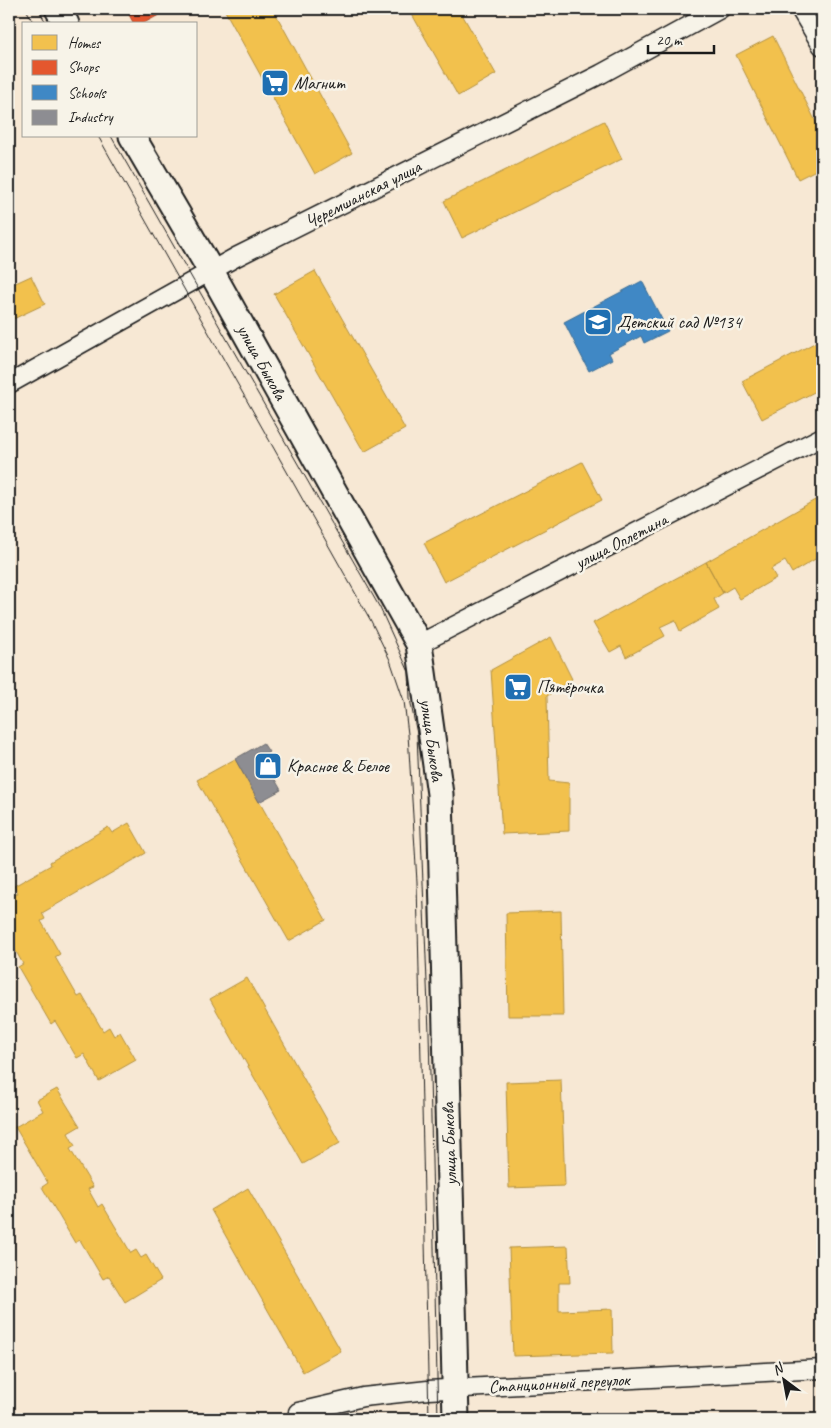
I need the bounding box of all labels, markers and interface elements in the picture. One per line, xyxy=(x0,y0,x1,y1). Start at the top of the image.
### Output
legend xyxy=(22,22,198,138)
scale bar xyxy=(648,22,715,54)
text: 20 m xyxy=(656,31,683,50)
text: Homes xyxy=(68,34,102,53)
text: Shops xyxy=(68,58,101,77)
supermarket icon: Магнит xyxy=(260,68,290,98)
place label: Магнит xyxy=(294,72,346,94)
text: Schools xyxy=(68,84,107,103)
text: Industry xyxy=(68,108,115,127)
street label: Черемшанская улица xyxy=(301,155,426,233)
school or university icon: Детский сад №134 xyxy=(583,307,613,337)
place label: Детский сад №134 xyxy=(617,311,743,333)
street label: улица Быкова xyxy=(232,319,293,405)
street label: улица Оплетина xyxy=(570,508,672,574)
supermarket icon: Пятёрочка xyxy=(503,672,533,702)
place label: Пятёрочка xyxy=(537,676,605,698)
street label: улица Быкова xyxy=(415,696,449,784)
shop icon: Красное & Белое xyxy=(253,751,283,781)
place label: Красное & Белое xyxy=(287,755,390,777)
street label: улица Быкова xyxy=(436,1100,461,1187)
north arrow xyxy=(758,1356,808,1406)
text: N xyxy=(769,1359,788,1379)
street label: Станционный переулок xyxy=(488,1368,632,1398)

